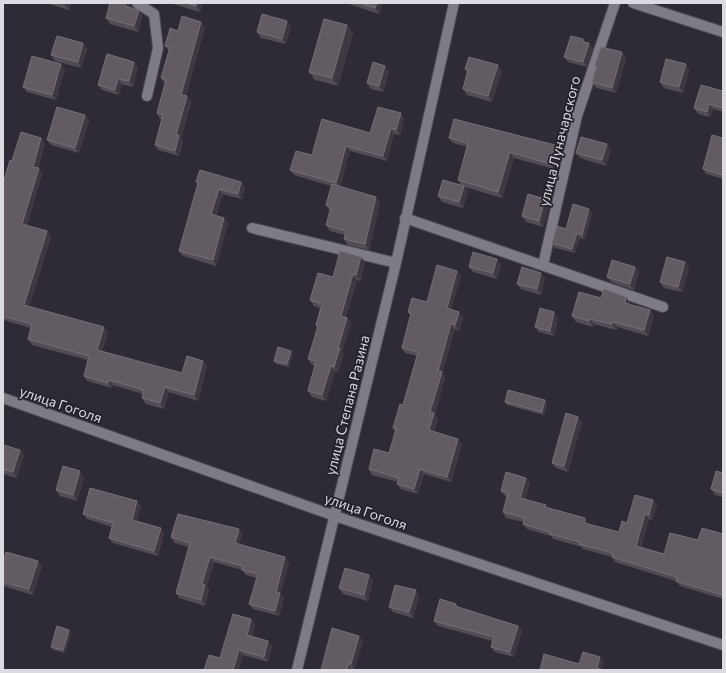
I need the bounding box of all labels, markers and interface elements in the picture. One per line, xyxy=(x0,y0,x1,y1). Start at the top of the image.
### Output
street label: улица Луначарского xyxy=(535,74,583,208)
street label: улица Степана Разина xyxy=(321,333,373,477)
street label: улица Гоголя xyxy=(18,382,104,426)
street label: улица Гоголя xyxy=(323,489,409,533)

